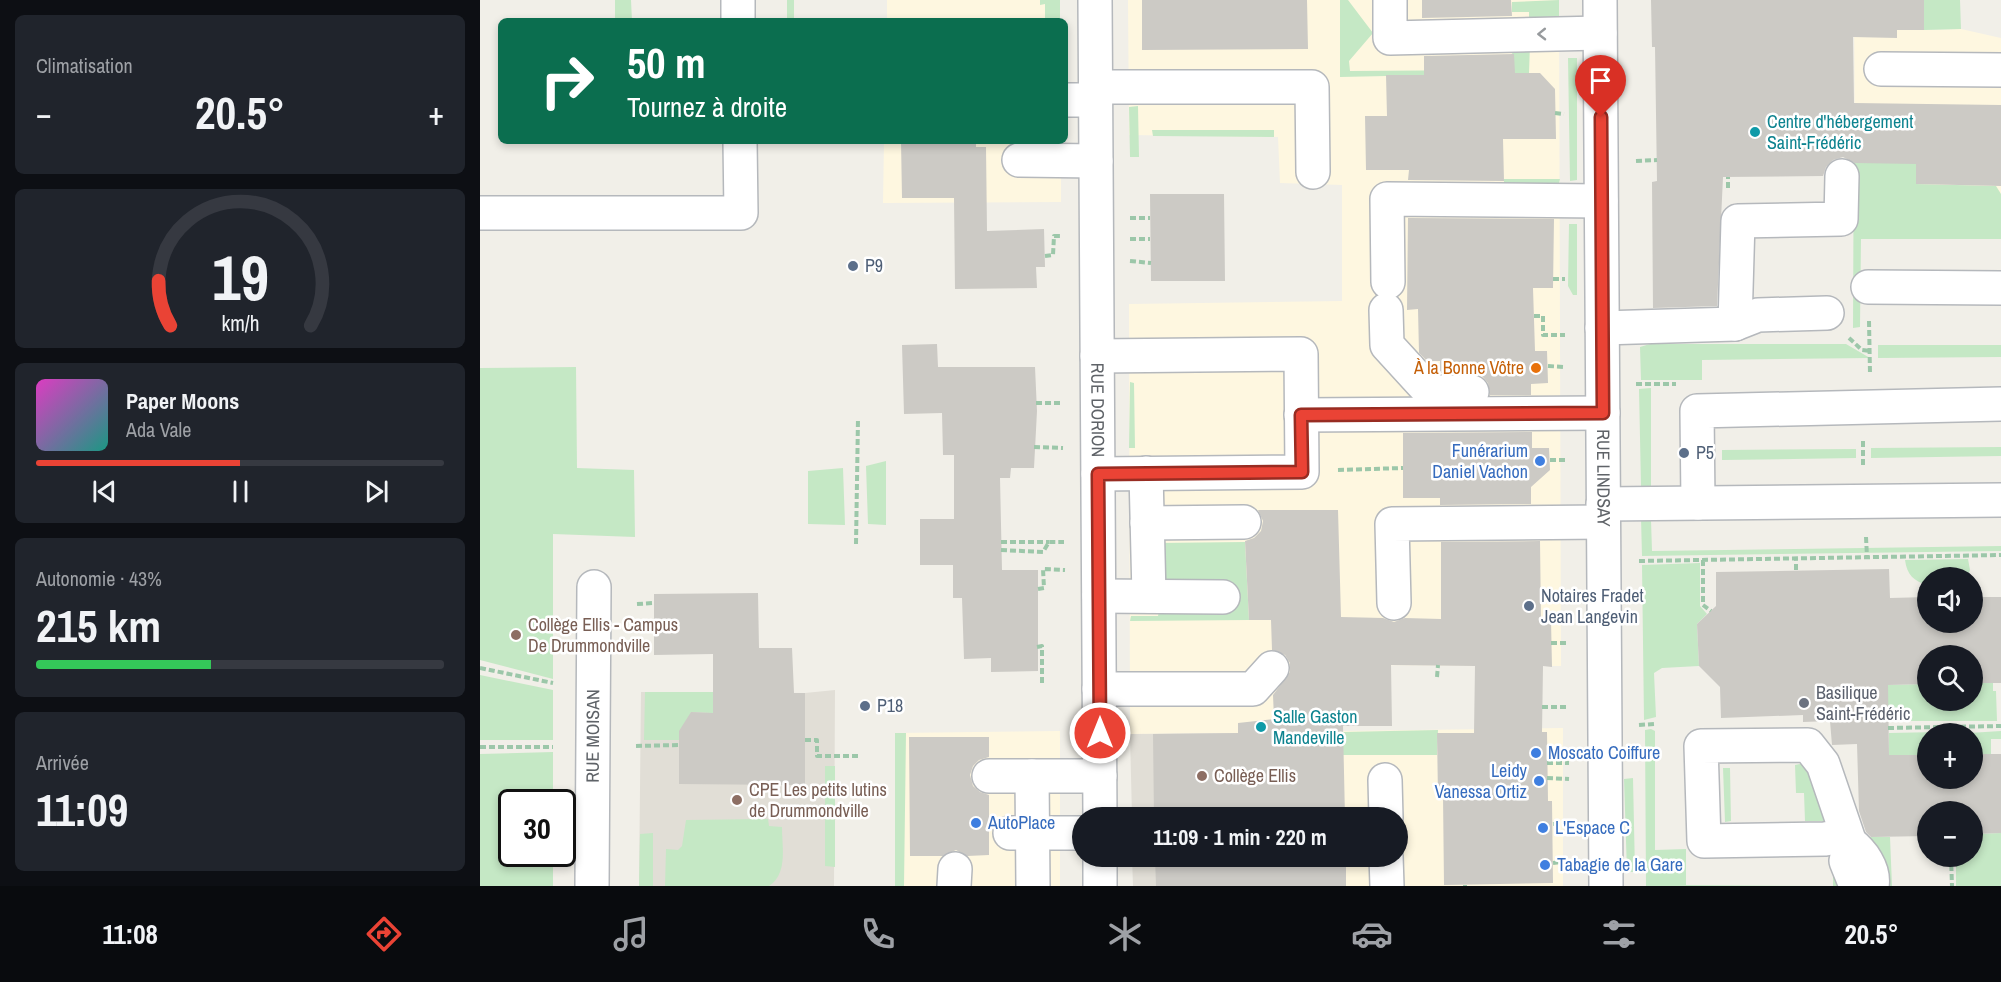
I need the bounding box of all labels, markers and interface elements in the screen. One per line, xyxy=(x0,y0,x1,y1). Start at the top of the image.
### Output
one-way arrow xyxy=(1537,28,1546,40)
text: 50 m xyxy=(627,35,706,91)
icon: right xyxy=(528,42,606,120)
text: Climatisation xyxy=(36,52,133,79)
pin xyxy=(1575,55,1626,117)
icon: arrive xyxy=(1584,64,1617,97)
text: 20.5° xyxy=(195,82,285,143)
text: Tournez à droite xyxy=(627,89,787,125)
text: − xyxy=(36,91,52,135)
text: + xyxy=(428,91,444,135)
place label: Centre d'hébergement Saint-Frédéric xyxy=(1767,109,1913,155)
marker: Centre d'hébergement Saint-Frédéric xyxy=(1748,125,1762,139)
text: 19 xyxy=(212,235,268,319)
place label: P9 xyxy=(865,253,883,278)
marker: P9 xyxy=(846,259,860,273)
text: km/h xyxy=(221,309,259,338)
place label: À la Bonne Vôtre xyxy=(1413,355,1524,380)
marker: À la Bonne Vôtre xyxy=(1529,361,1543,375)
street label: RUE DORION xyxy=(1085,363,1111,457)
text: Paper Moons xyxy=(126,386,239,416)
text: Ada Vale xyxy=(126,416,191,443)
street label: RUE LINDSAY xyxy=(1591,429,1617,527)
place label: Funérarium Daniel Vachon xyxy=(1432,438,1528,484)
place label: P5 xyxy=(1696,440,1714,465)
marker: P5 xyxy=(1677,446,1691,460)
marker: Funérarium Daniel Vachon xyxy=(1533,454,1547,468)
icon: previous xyxy=(88,475,121,508)
icon: pause xyxy=(224,475,257,508)
icon: next xyxy=(360,475,393,508)
text: Autonomie · 43% xyxy=(36,565,162,592)
map controls xyxy=(1917,567,1983,867)
button: sound xyxy=(1917,567,1983,633)
place label: Notaires Fradet Jean Langevin xyxy=(1541,583,1644,629)
text: 215 km xyxy=(36,595,161,656)
marker: Notaires Fradet Jean Langevin xyxy=(1522,599,1536,613)
place label: Collège Ellis - Campus De Drummondville xyxy=(528,612,678,658)
marker: Collège Ellis - Campus De Drummondville xyxy=(509,628,523,642)
button: search xyxy=(1917,645,1983,711)
place label: Basilique Saint-Frédéric xyxy=(1816,680,1910,726)
street label: RUE MOISAN xyxy=(580,689,605,783)
place label: P18 xyxy=(877,693,903,718)
marker: Basilique Saint-Frédéric xyxy=(1797,696,1811,710)
marker: P18 xyxy=(858,699,872,713)
position arrow xyxy=(1068,701,1132,765)
place label: Salle Gaston Mandeville xyxy=(1273,704,1358,750)
marker: Salle Gaston Mandeville xyxy=(1254,720,1268,734)
button: + xyxy=(1917,723,1983,789)
place label: Moscato Coiffure xyxy=(1548,740,1660,765)
marker: Moscato Coiffure xyxy=(1529,746,1543,760)
text: Arrivée xyxy=(36,749,89,776)
place label: Leidy Vanessa Ortiz xyxy=(1435,758,1528,804)
place label: Collège Ellis xyxy=(1214,763,1296,788)
marker: Collège Ellis xyxy=(1195,769,1209,783)
marker: Leidy Vanessa Ortiz xyxy=(1532,774,1546,788)
place label: CPE Les petits lutins de Drummondville xyxy=(749,777,887,823)
text: 11:09 xyxy=(36,779,128,840)
speed limit sign: 30 xyxy=(498,789,576,867)
marker: CPE Les petits lutins de Drummondville xyxy=(730,793,744,807)
button: − xyxy=(1917,801,1983,867)
place label: AutoPlace xyxy=(987,810,1055,835)
place label: L'Espace C xyxy=(1555,815,1630,840)
marker: AutoPlace xyxy=(969,816,983,830)
marker: L'Espace C xyxy=(1536,821,1550,835)
text: 11:09 · 1 min · 220 m xyxy=(1153,822,1327,852)
place label: Tabagie de la Gare xyxy=(1557,852,1683,877)
marker: Tabagie de la Gare xyxy=(1538,858,1552,872)
icon: directions xyxy=(363,913,405,955)
icon: music xyxy=(610,913,652,955)
icon: phone xyxy=(857,913,899,955)
icon: climate xyxy=(1104,913,1146,955)
icon: car xyxy=(1351,913,1393,955)
icon: filters xyxy=(1598,913,1640,955)
text: 11:08 xyxy=(102,916,158,952)
text: 20.5° xyxy=(1845,916,1898,952)

